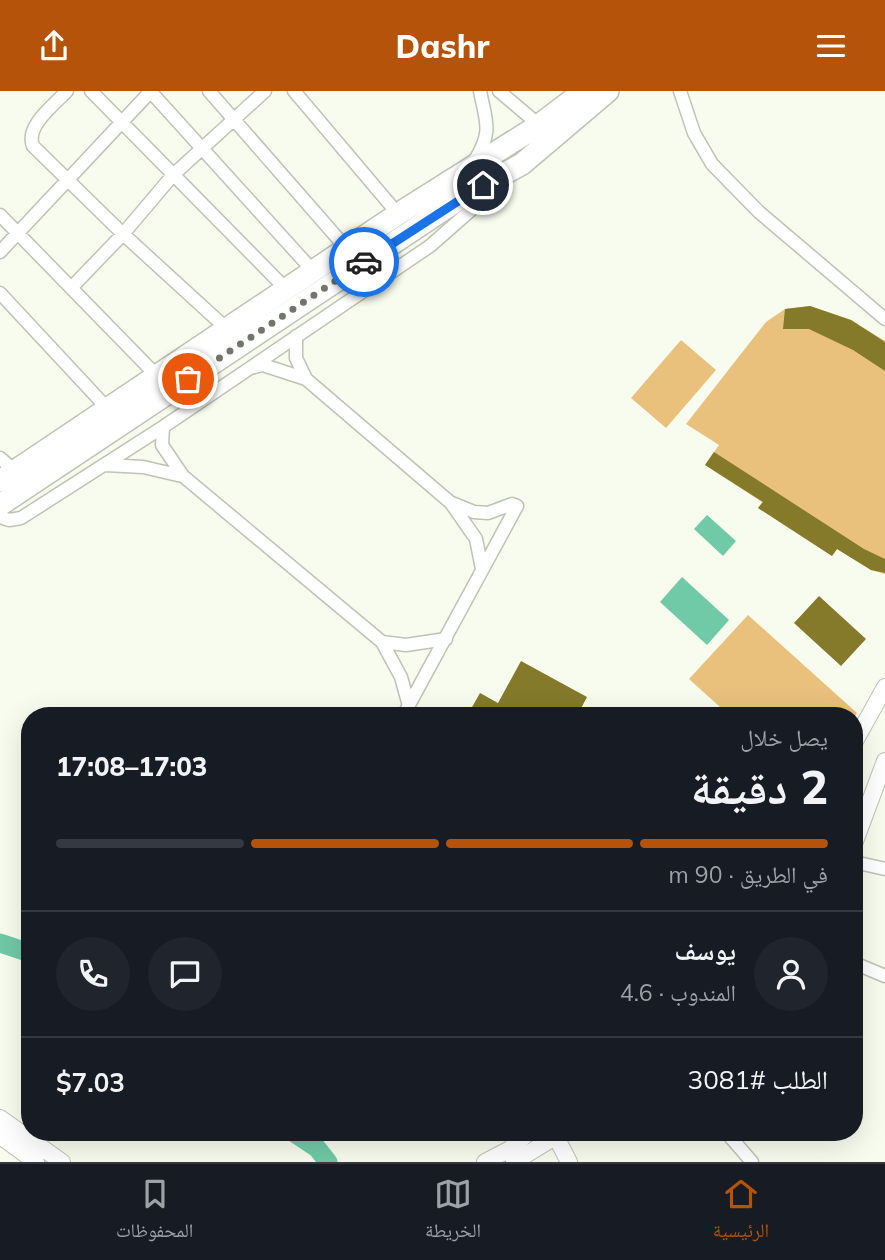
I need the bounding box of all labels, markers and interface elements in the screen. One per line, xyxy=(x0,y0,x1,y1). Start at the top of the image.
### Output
text: Dashr xyxy=(396,26,489,66)
icon: share xyxy=(35,27,73,65)
icon: menu xyxy=(812,27,850,65)
pin xyxy=(453,155,513,215)
icon: home xyxy=(464,166,502,204)
courier xyxy=(329,227,399,297)
icon: car xyxy=(345,243,383,281)
pin xyxy=(158,349,218,409)
icon: bag xyxy=(169,360,207,398)
text: يصل خلال xyxy=(740,723,828,752)
text: 17:03–17:08 xyxy=(56,750,207,783)
text: 2 دقيقة xyxy=(691,758,828,816)
text: في الطريق · 90 m xyxy=(669,860,828,889)
text: يوسف xyxy=(675,934,736,967)
button: phone xyxy=(56,937,130,1011)
button: chat xyxy=(148,937,222,1011)
button: person xyxy=(754,937,828,1011)
text: المندوب · 4.6 xyxy=(620,978,736,1007)
text: الطلب #3081 xyxy=(688,1063,828,1096)
text: $7.03 xyxy=(56,1066,125,1099)
tab: المحفوظات xyxy=(116,1175,193,1249)
tab: الخريطة xyxy=(425,1175,481,1249)
tab: الرئيسية xyxy=(713,1175,769,1249)

